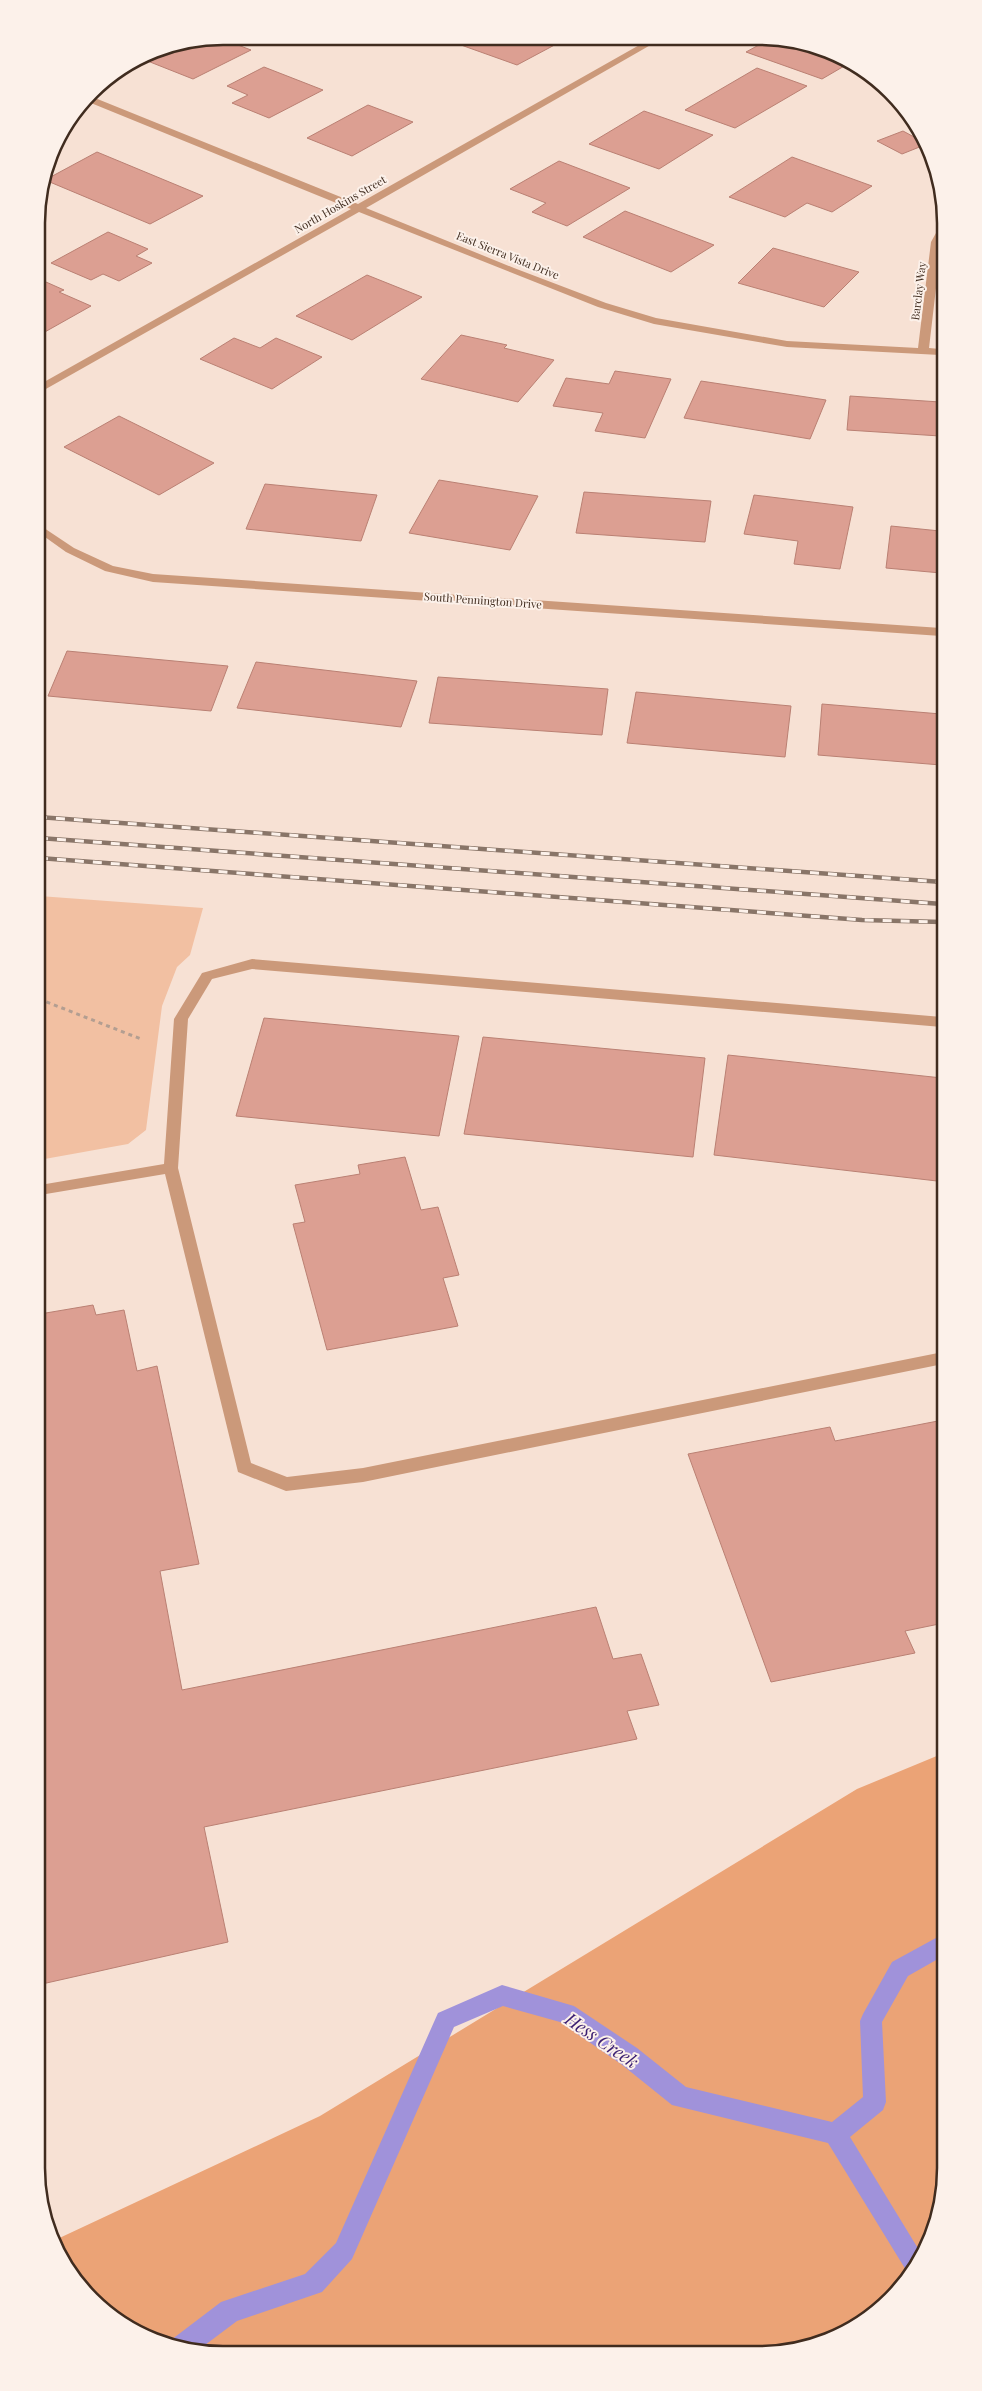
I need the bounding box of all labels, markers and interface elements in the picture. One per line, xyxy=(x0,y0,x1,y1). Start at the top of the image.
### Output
street label: North Hoskins Street xyxy=(291,172,389,236)
street label: East Sierra Vista Drive xyxy=(454,228,562,283)
street label: Barclay Way xyxy=(907,260,929,321)
street label: South Pennington Drive xyxy=(424,588,543,612)
water label: Hess Creek xyxy=(560,2006,643,2073)

